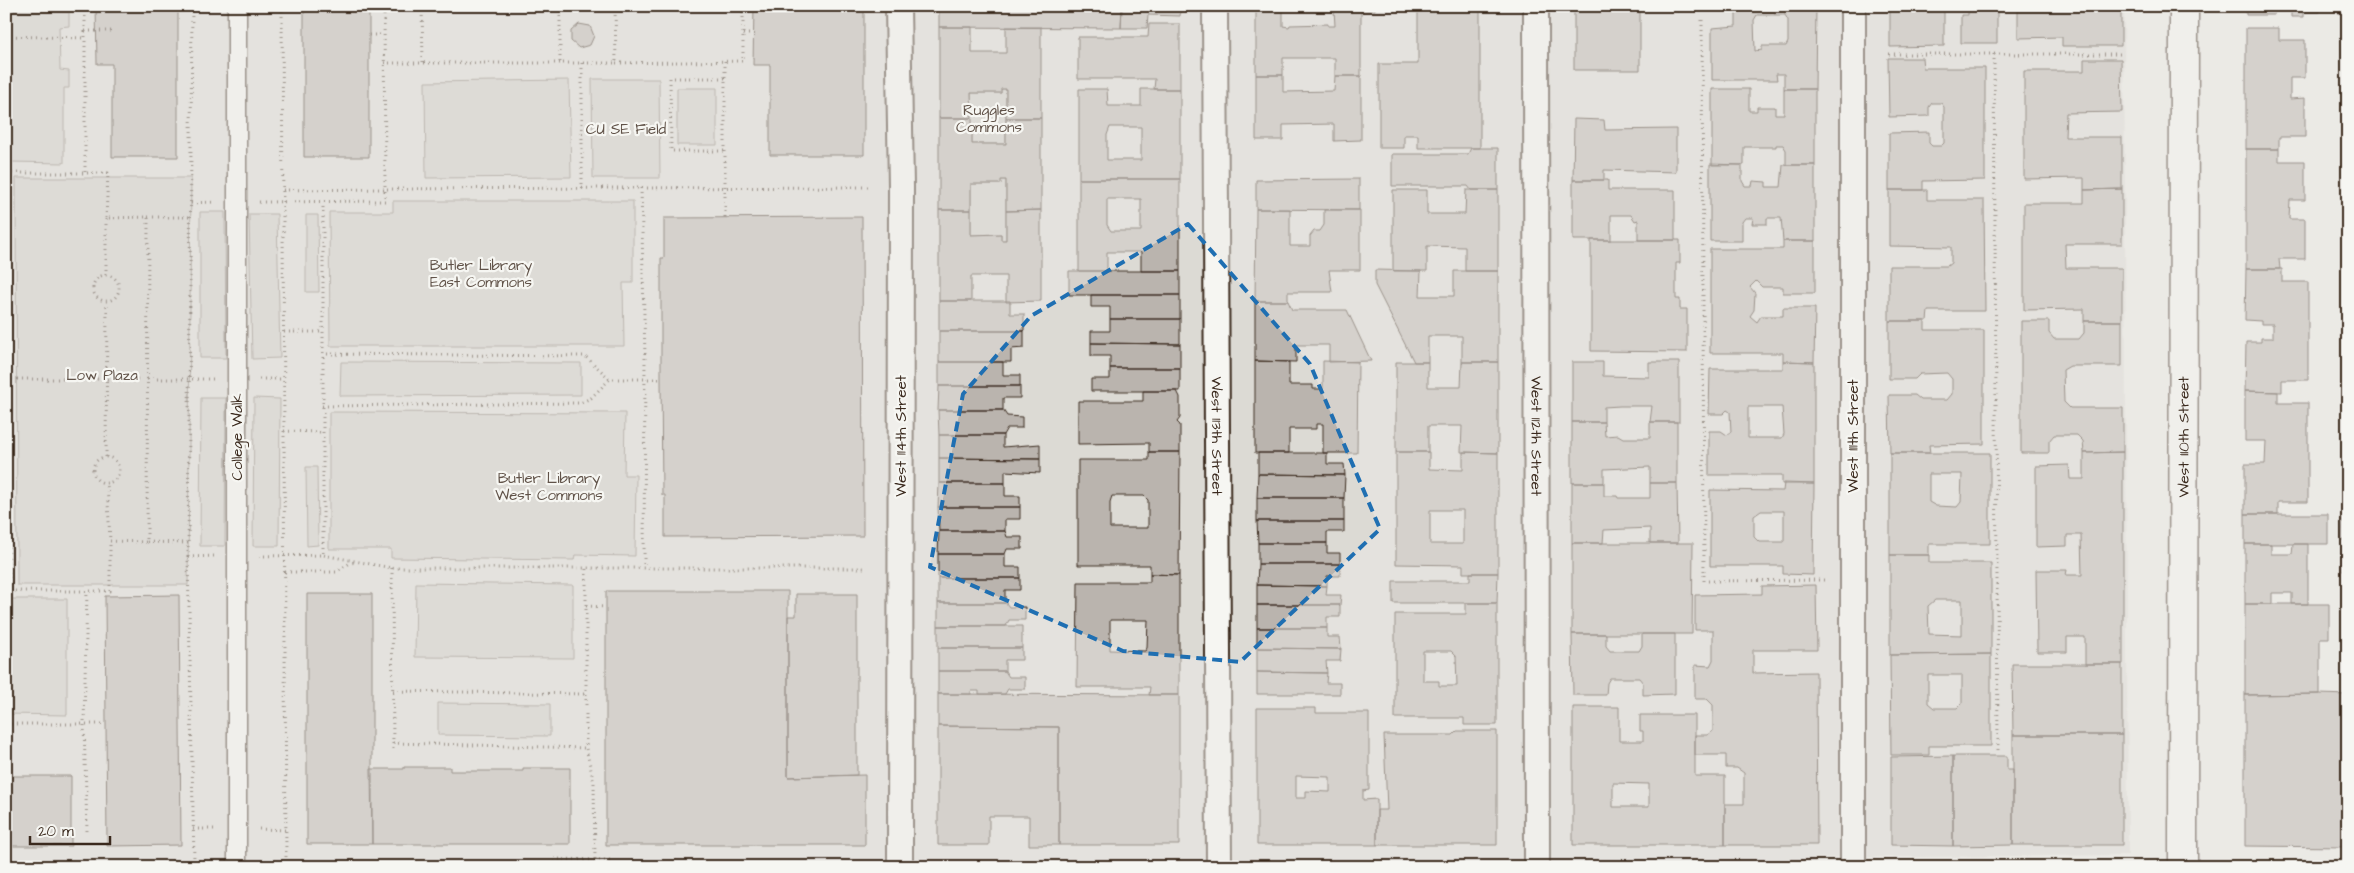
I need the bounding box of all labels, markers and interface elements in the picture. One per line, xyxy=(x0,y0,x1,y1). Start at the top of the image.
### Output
park label: Ruggles Commons xyxy=(956,100,1022,138)
park label: CU SE Field xyxy=(586,119,667,140)
park label: Butler Library East Commons xyxy=(430,255,532,293)
park label: Low Plaza xyxy=(66,365,138,386)
street label: West 114th Street xyxy=(891,375,912,497)
street label: West 113th Street xyxy=(1206,376,1227,496)
street label: West 112th Street xyxy=(1525,376,1547,496)
street label: West 110th Street xyxy=(2173,376,2195,498)
street label: West 111th Street xyxy=(1843,379,1864,493)
street label: College Walk xyxy=(227,393,249,481)
park label: Butler Library West Commons xyxy=(495,468,603,506)
scale bar xyxy=(30,813,110,845)
text: 20 m xyxy=(38,821,74,842)

